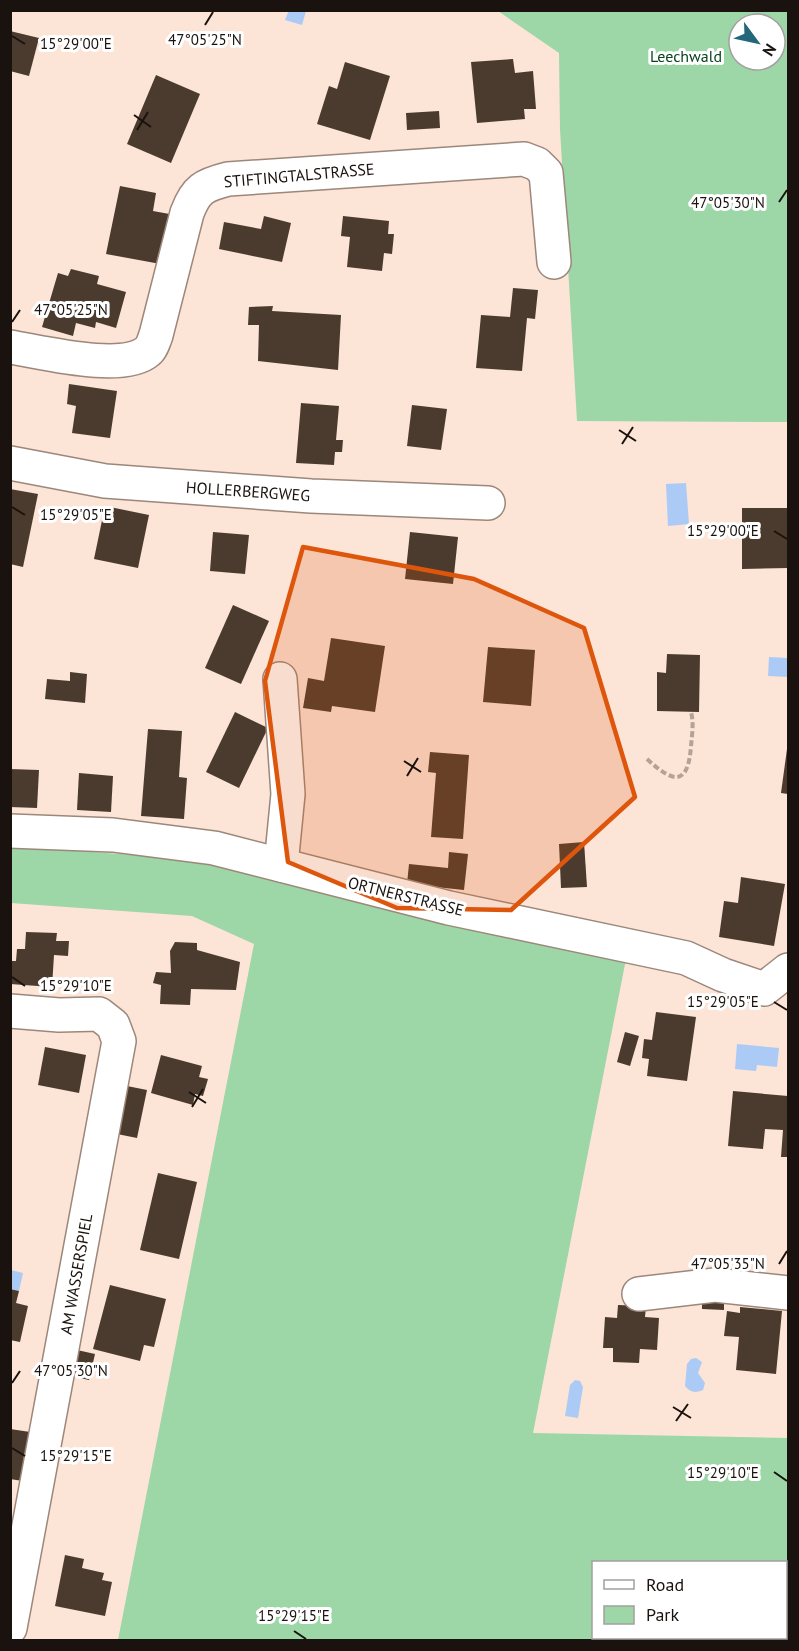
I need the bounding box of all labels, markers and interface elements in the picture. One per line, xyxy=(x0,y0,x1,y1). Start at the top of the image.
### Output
north arrow xyxy=(727,12,787,72)
text: 47°05'25"N xyxy=(168,30,242,49)
text: 15°29'00"E xyxy=(40,34,112,53)
text: N xyxy=(758,40,781,60)
park label: Leechwald xyxy=(650,46,722,66)
street label: STIFTINGTALSTRASSE xyxy=(223,158,375,192)
text: 47°05'30"N xyxy=(691,193,765,212)
text: 47°05'25"N xyxy=(34,300,108,319)
street label: HOLLERBERGWEG xyxy=(185,477,311,505)
text: 15°29'05"E xyxy=(40,505,112,524)
text: 15°29'00"E xyxy=(687,521,759,540)
street label: ORTNERSTRASSE xyxy=(346,872,466,920)
text: 15°29'10"E xyxy=(40,976,112,995)
text: 15°29'05"E xyxy=(687,992,759,1011)
street label: AM WASSERSPIEL xyxy=(56,1212,96,1336)
text: 47°05'35"N xyxy=(691,1254,765,1273)
text: 47°05'30"N xyxy=(34,1361,108,1380)
text: 15°29'15"E xyxy=(40,1446,112,1465)
text: 15°29'10"E xyxy=(687,1463,759,1482)
legend xyxy=(592,1561,787,1639)
text: Road xyxy=(646,1573,684,1596)
text: Park xyxy=(646,1603,679,1626)
text: 15°29'15"E xyxy=(258,1606,330,1625)

